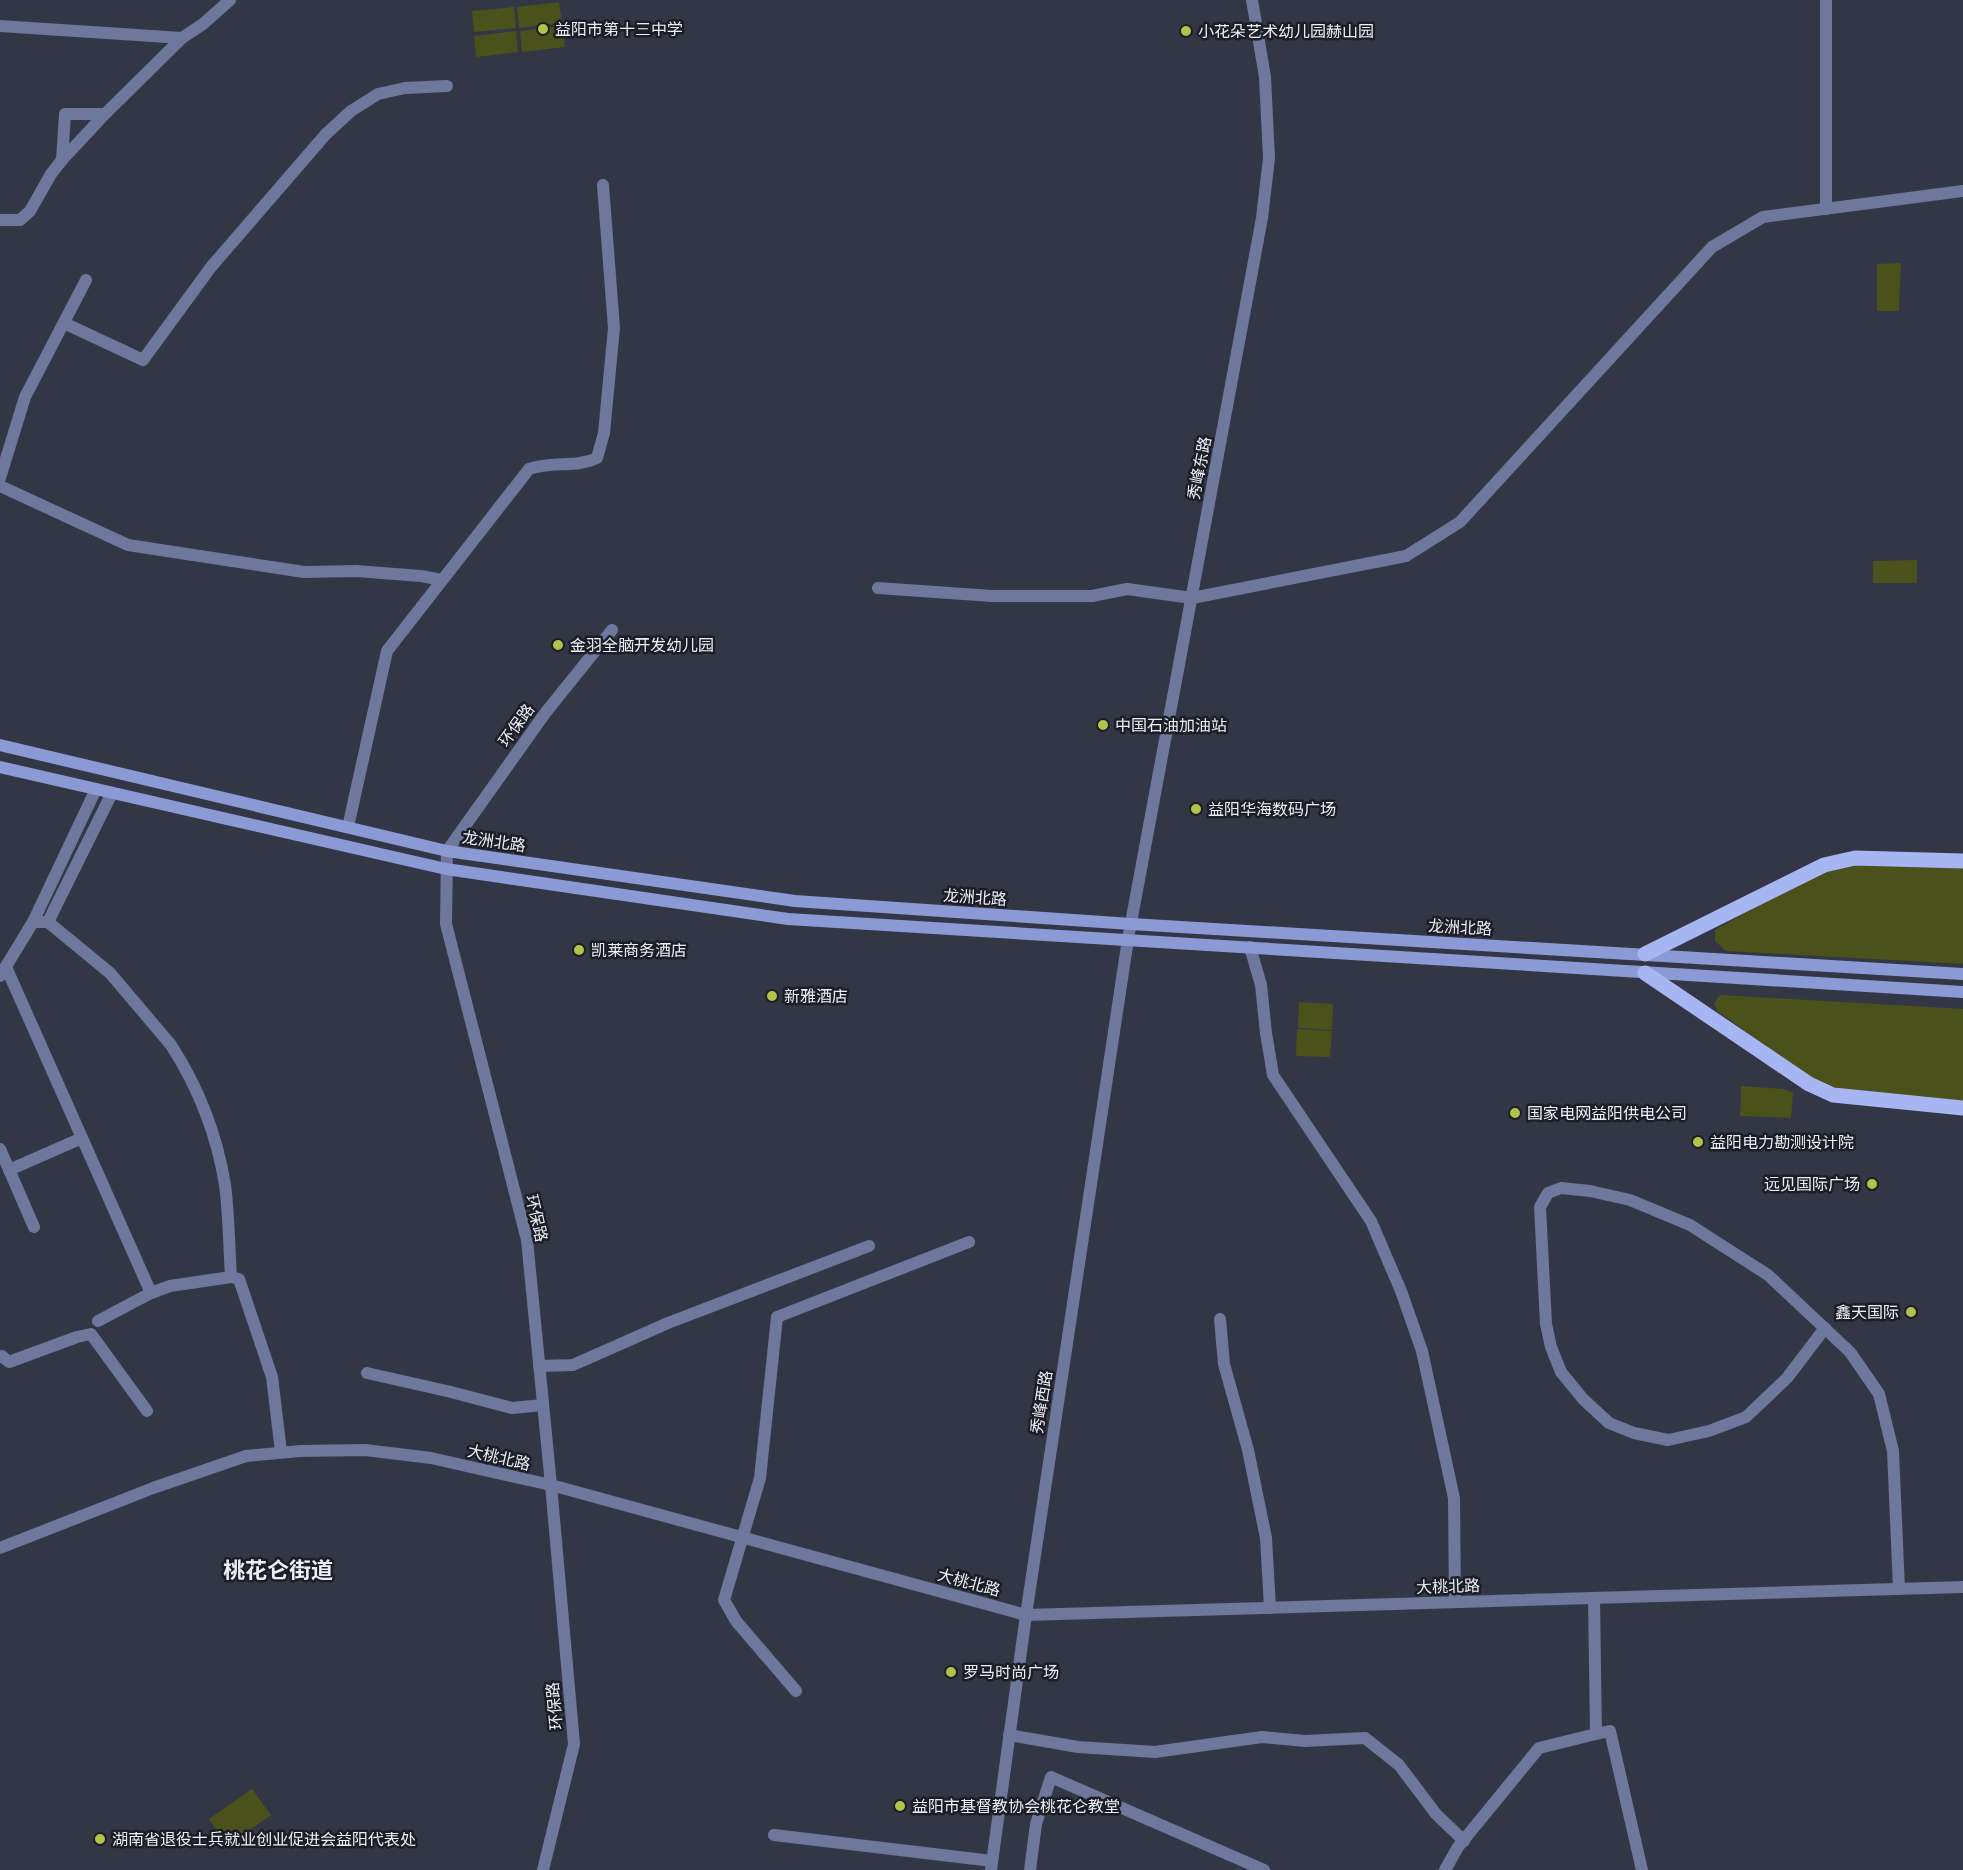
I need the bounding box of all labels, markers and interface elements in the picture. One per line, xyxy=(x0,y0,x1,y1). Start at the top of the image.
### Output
place label: 益阳市第十三中学 xyxy=(555,19,683,39)
place label: 小花朵艺术幼儿园赫山园 xyxy=(1198,21,1374,41)
marker: 益阳市第十三中学 xyxy=(536,22,550,36)
marker: 小花朵艺术幼儿园赫山园 xyxy=(1179,24,1193,38)
street label: 秀峰东路 xyxy=(1183,435,1215,501)
place label: 金羽全脑开发幼儿园 xyxy=(570,635,714,655)
marker: 金羽全脑开发幼儿园 xyxy=(551,638,565,652)
street label: 环保路 xyxy=(494,700,538,750)
place label: 中国石油加油站 xyxy=(1115,715,1227,735)
marker: 中国石油加油站 xyxy=(1096,718,1110,732)
place label: 益阳华海数码广场 xyxy=(1208,799,1336,819)
marker: 益阳华海数码广场 xyxy=(1189,802,1203,816)
street label: 龙洲北路 xyxy=(461,827,527,855)
street label: 龙洲北路 xyxy=(942,885,1008,909)
street label: 龙洲北路 xyxy=(1428,915,1492,939)
place label: 凯莱商务酒店 xyxy=(591,940,687,960)
marker: 凯莱商务酒店 xyxy=(572,943,586,957)
place label: 新雅酒店 xyxy=(784,986,848,1006)
marker: 新雅酒店 xyxy=(765,989,779,1003)
place label: 国家电网益阳供电公司 xyxy=(1527,1103,1687,1123)
marker: 国家电网益阳供电公司 xyxy=(1508,1106,1522,1120)
place label: 益阳电力勘测设计院 xyxy=(1710,1132,1854,1152)
marker: 益阳电力勘测设计院 xyxy=(1691,1135,1705,1149)
place label: 远见国际广场 xyxy=(1764,1174,1860,1194)
marker: 远见国际广场 xyxy=(1865,1177,1879,1191)
street label: 环保路 xyxy=(522,1192,552,1244)
place label: 鑫天国际 xyxy=(1835,1302,1899,1322)
marker: 鑫天国际 xyxy=(1904,1305,1918,1319)
street label: 秀峰西路 xyxy=(1026,1369,1056,1435)
street label: 大桃北路 xyxy=(466,1440,532,1474)
district label: 桃花仑街道 xyxy=(223,1556,333,1584)
street label: 大桃北路 xyxy=(935,1564,1003,1600)
street label: 大桃北路 xyxy=(1416,1575,1480,1597)
place label: 罗马时尚广场 xyxy=(963,1662,1059,1682)
marker: 罗马时尚广场 xyxy=(944,1665,958,1679)
street label: 环保路 xyxy=(542,1681,566,1731)
place label: 益阳市基督教协会桃花仑教堂 xyxy=(912,1796,1120,1816)
marker: 益阳市基督教协会桃花仑教堂 xyxy=(893,1799,907,1813)
place label: 湖南省退役士兵就业创业促进会益阳代表处 xyxy=(112,1829,416,1849)
marker: 湖南省退役士兵就业创业促进会益阳代表处 xyxy=(93,1832,107,1846)

